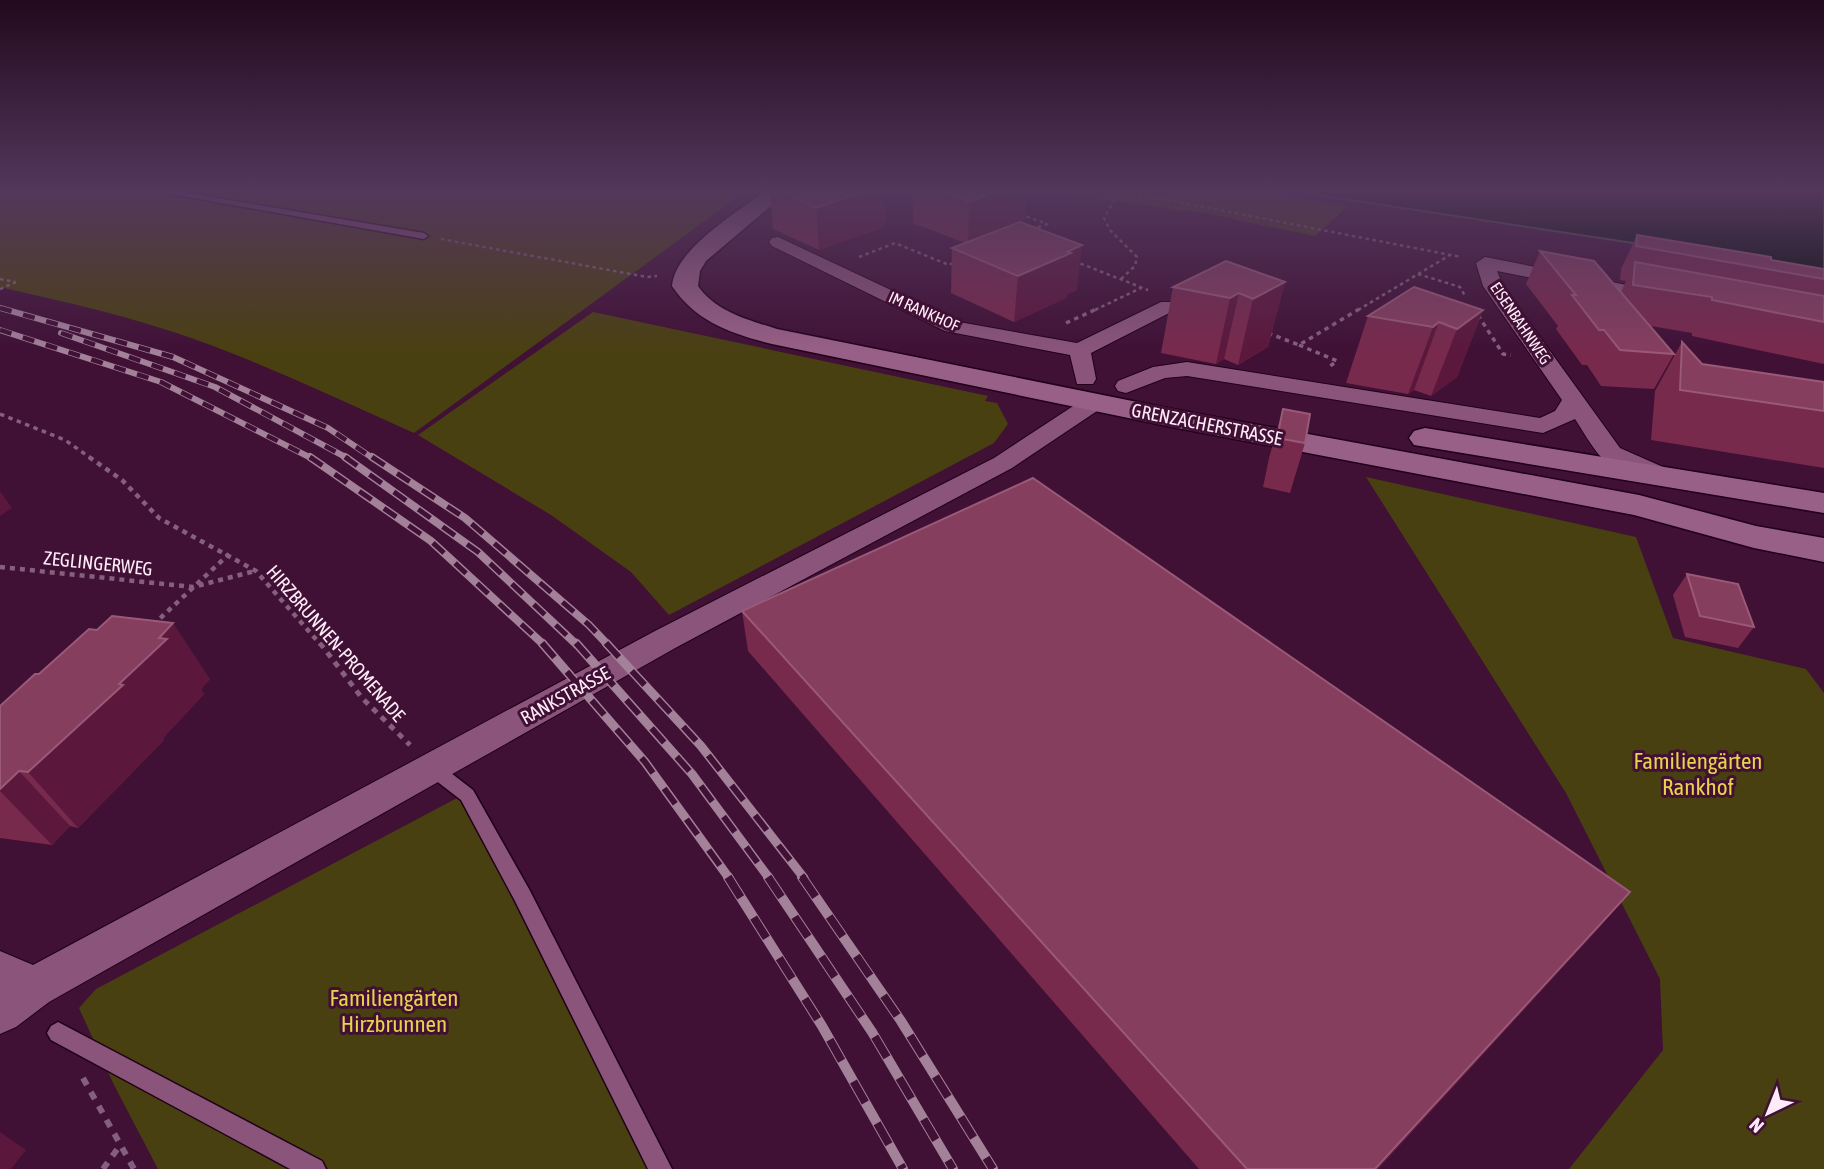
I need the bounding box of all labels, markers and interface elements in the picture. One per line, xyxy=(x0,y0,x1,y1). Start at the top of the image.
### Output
street label: EISENBAHNWEG xyxy=(1487,279,1555,367)
street label: IM RANKHOF xyxy=(886,287,963,335)
street label: GRENZACHERSTRASSE xyxy=(1130,399,1284,449)
street label: ZEGLINGERWEG xyxy=(42,546,154,580)
street label: HIRZBRUNNEN-PROMENADE xyxy=(262,560,410,726)
street label: RANKSTRASSE xyxy=(517,661,613,729)
park label: Familiengärten Rankhof xyxy=(1633,748,1763,800)
park label: Familiengärten Hirzbrunnen xyxy=(329,985,459,1037)
north arrow xyxy=(1733,1078,1803,1148)
text: N xyxy=(1745,1114,1768,1137)

